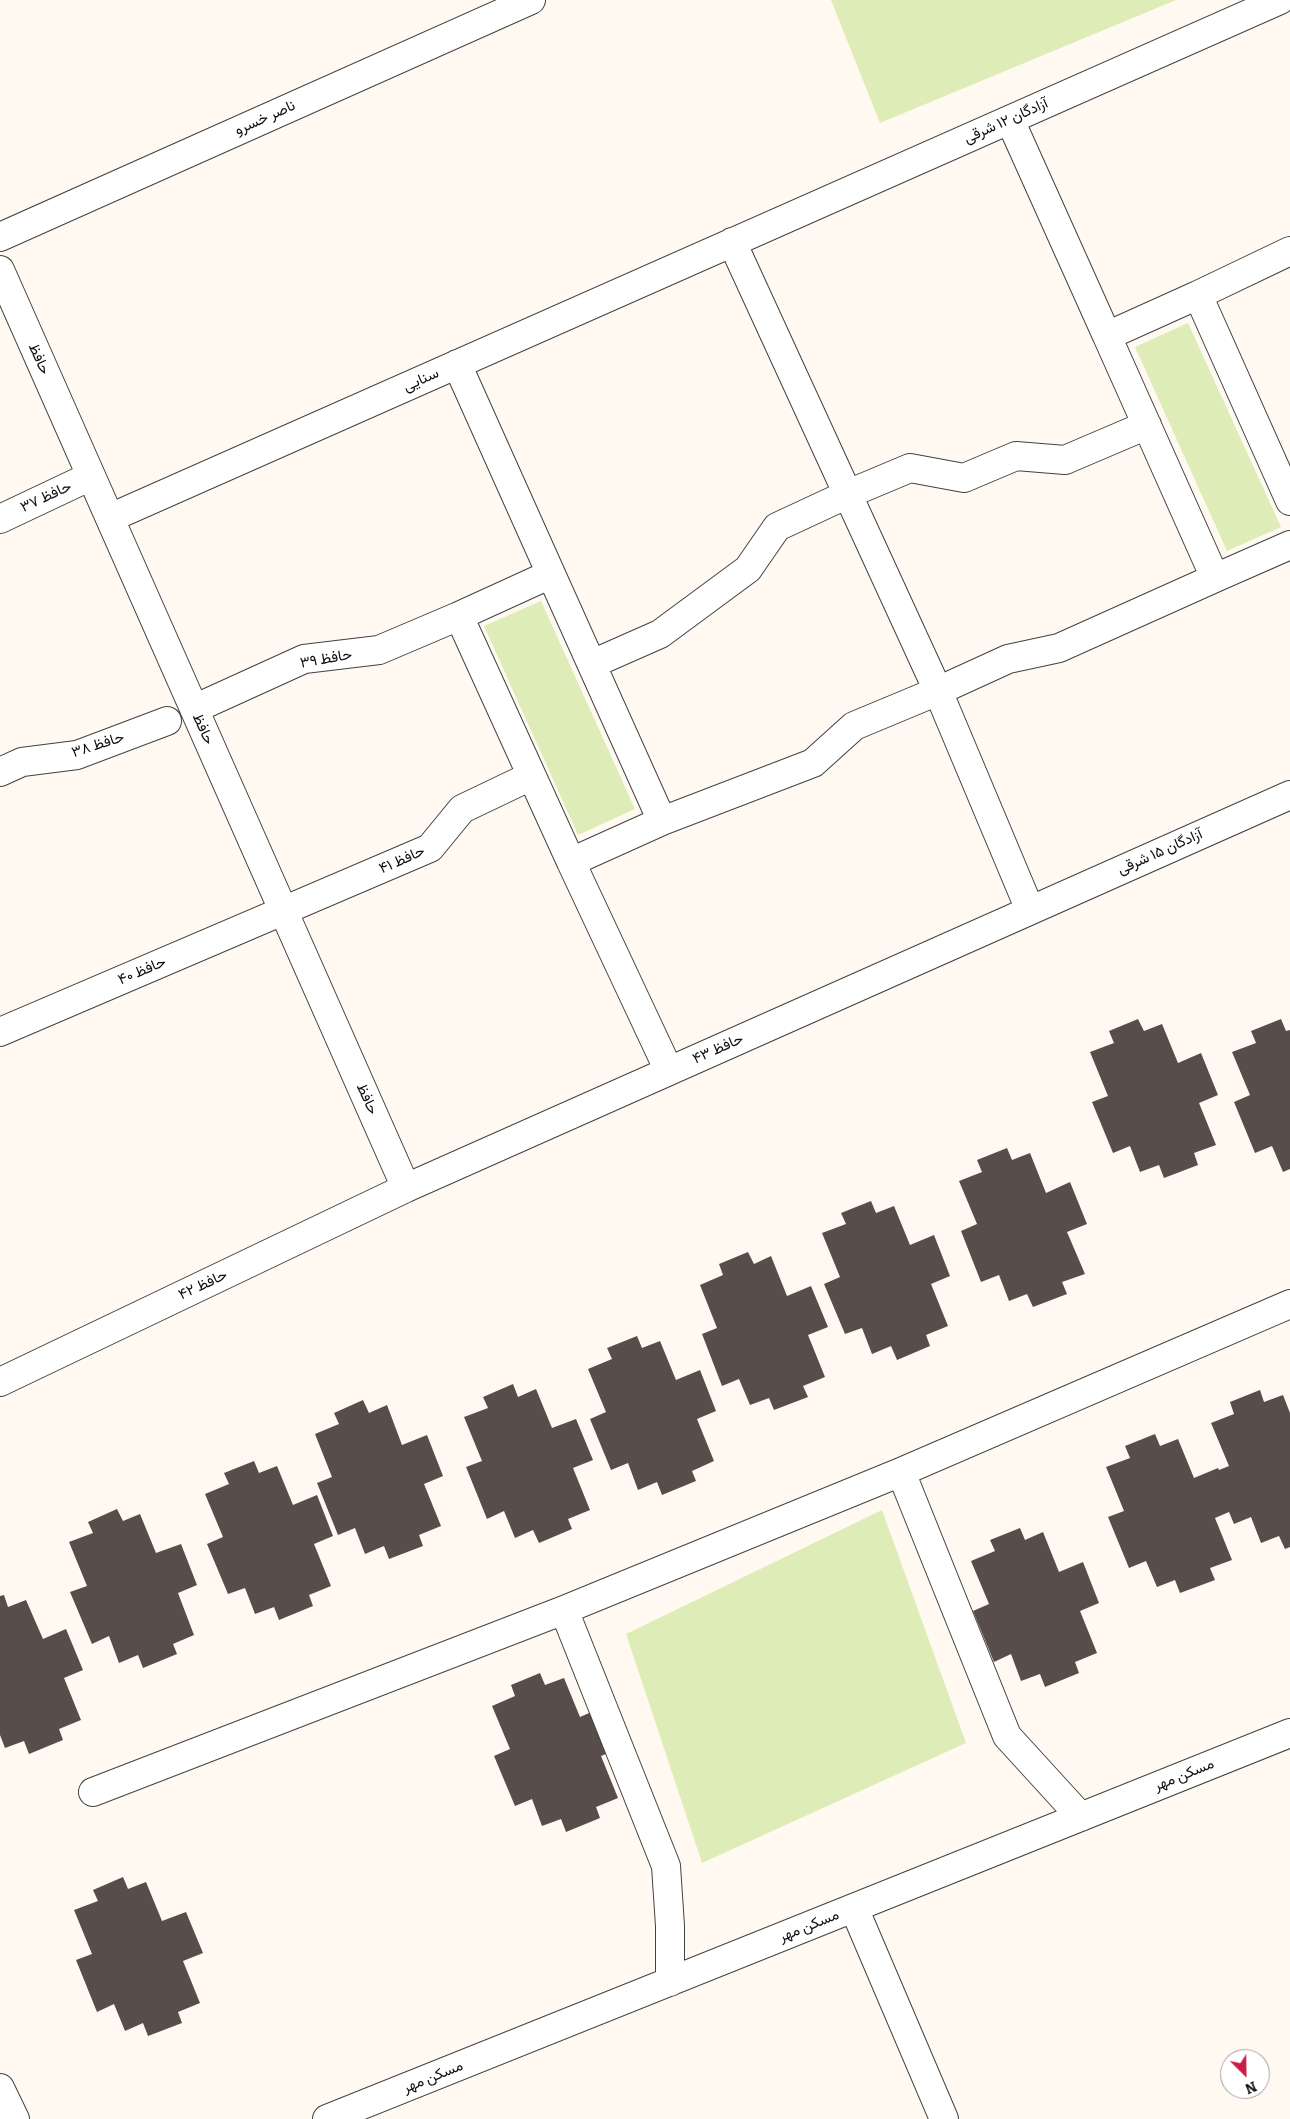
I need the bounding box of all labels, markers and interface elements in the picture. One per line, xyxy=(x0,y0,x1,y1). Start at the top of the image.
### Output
street label: آزادگان ۱۲ شرقی xyxy=(961,94,1051,148)
street label: ناصر خسرو xyxy=(232,97,298,139)
street label: حافظ xyxy=(24,341,54,377)
street label: سنایی xyxy=(400,364,442,396)
street label: حافظ ۳۷ xyxy=(18,477,74,517)
street label: حافظ ۳۹ xyxy=(299,646,353,672)
street label: حافظ xyxy=(188,711,218,747)
street label: حافظ ۳۸ xyxy=(70,728,126,762)
street label: آزادگان ۱۵ شرقی xyxy=(1115,825,1205,879)
street label: حافظ ۴۱ xyxy=(376,842,428,878)
street label: حافظ ۴۰ xyxy=(115,953,169,989)
street label: حافظ ۴۳ xyxy=(690,1030,746,1068)
street label: حافظ xyxy=(352,1081,382,1117)
street label: حافظ ۴۲ xyxy=(176,1266,230,1304)
street label: مسکن مهر xyxy=(1151,1755,1217,1795)
street label: مسکن مهر xyxy=(776,1906,842,1946)
north arrow xyxy=(1220,2049,1270,2099)
street label: مسکن مهر xyxy=(400,2057,466,2097)
text: N xyxy=(1242,2077,1259,2097)

